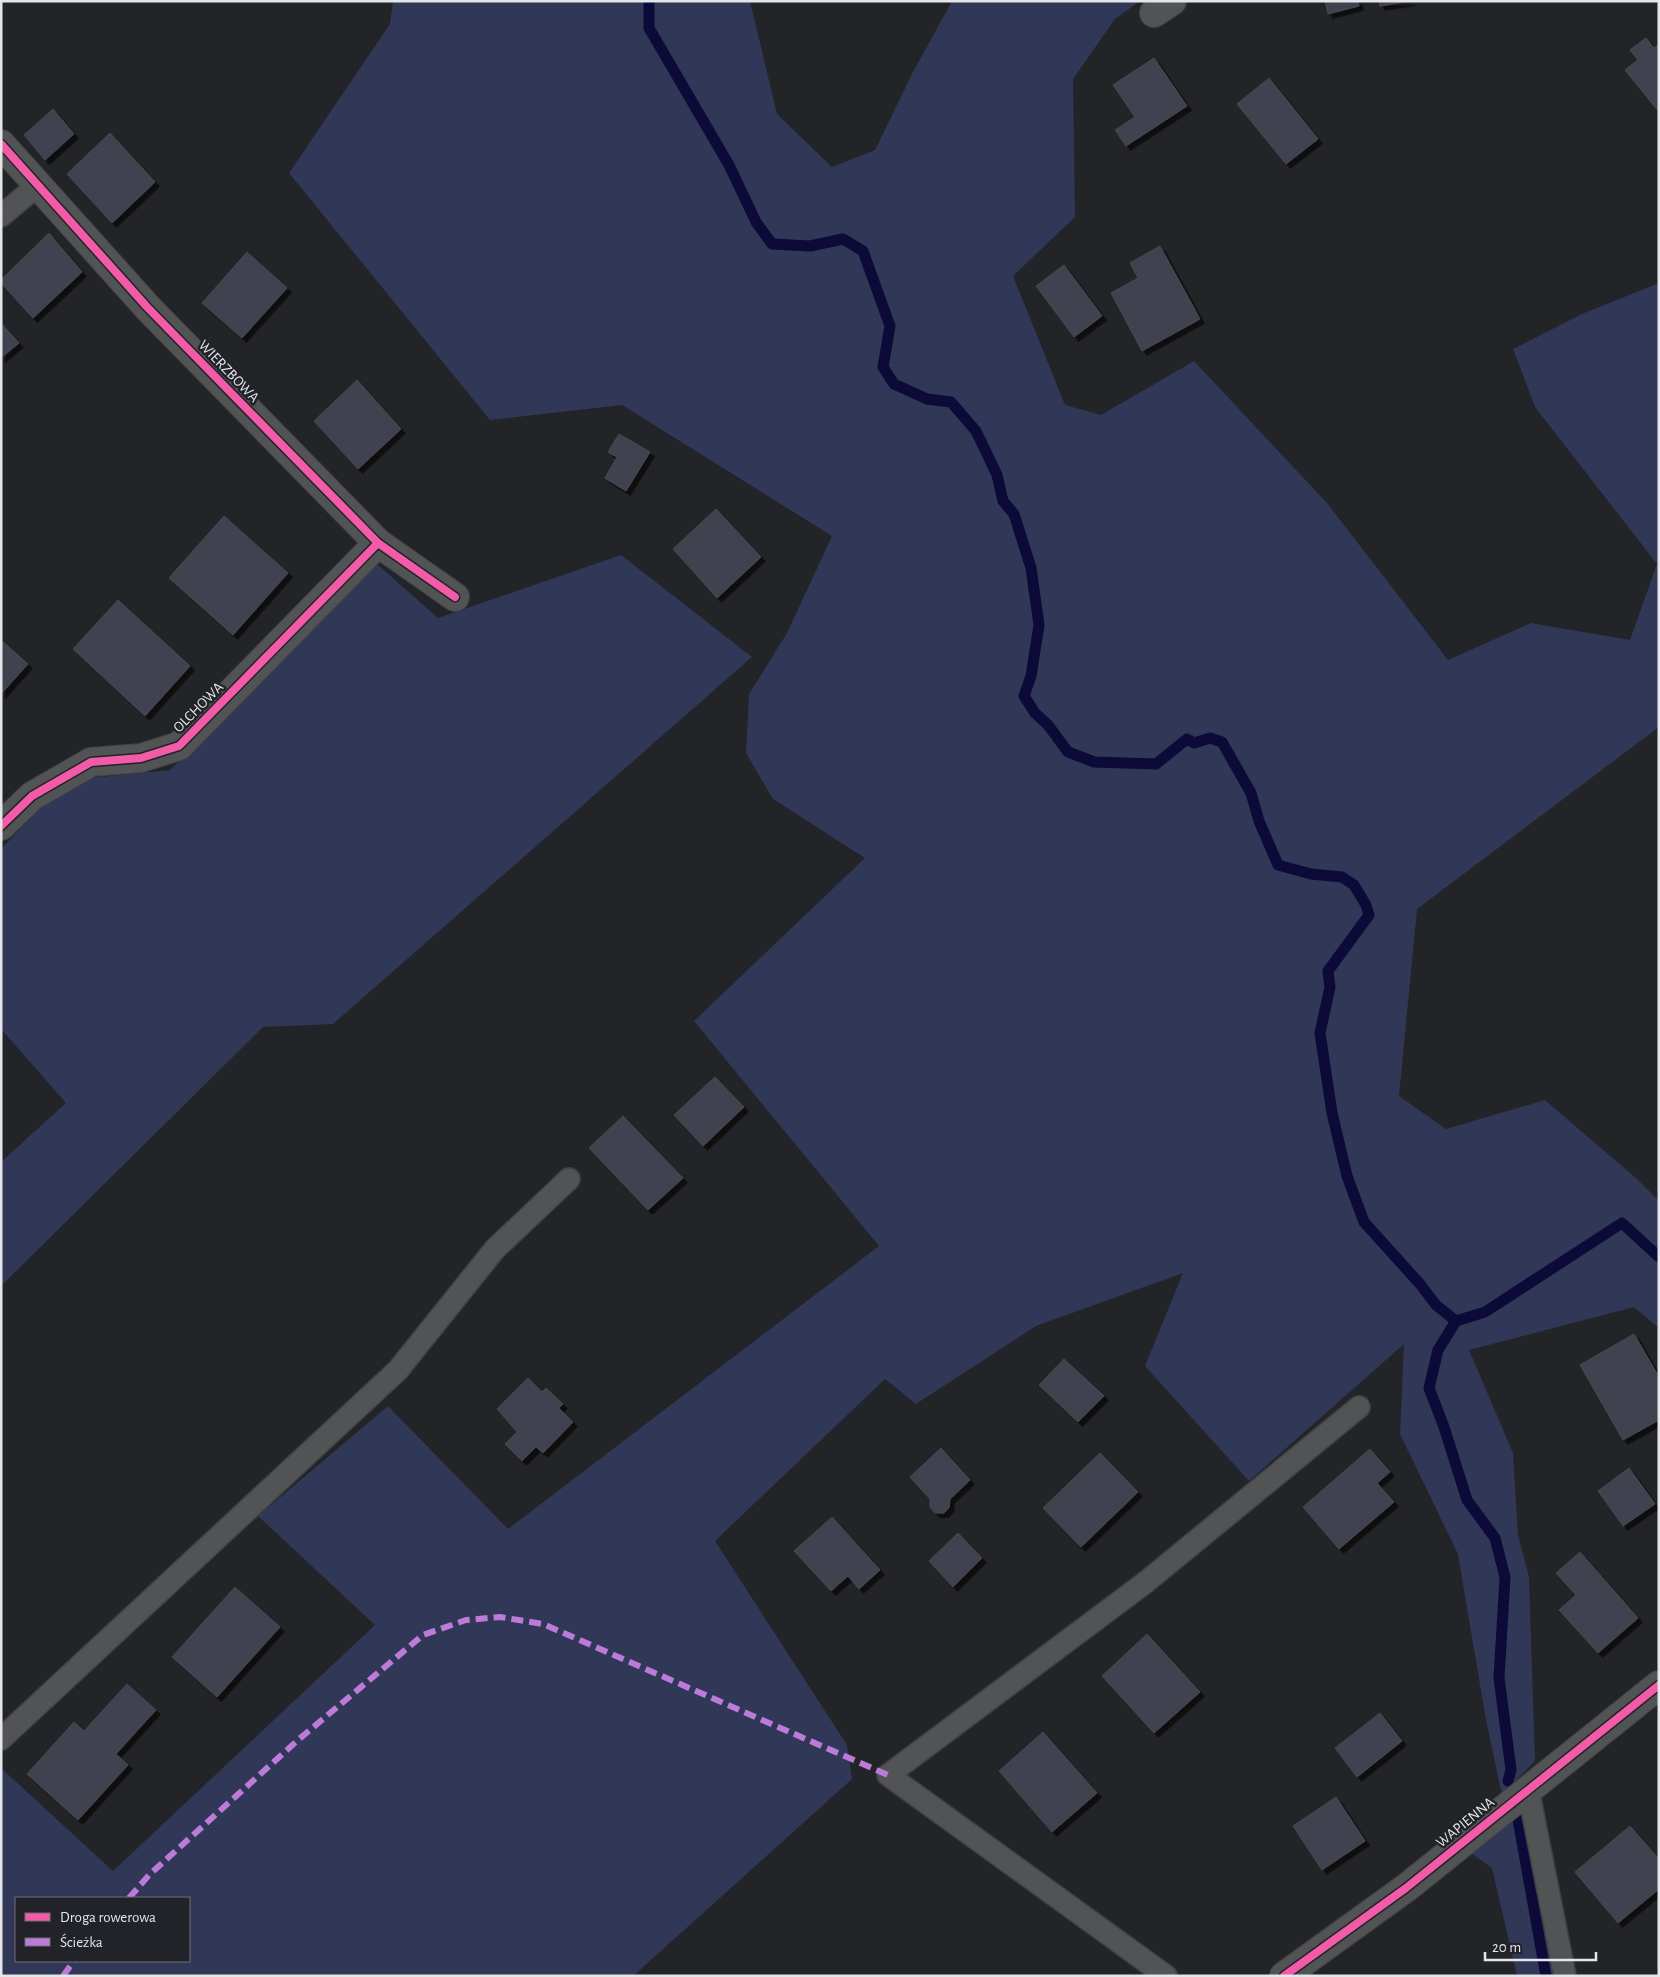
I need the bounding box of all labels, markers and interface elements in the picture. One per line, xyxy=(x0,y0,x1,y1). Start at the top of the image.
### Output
street label: WIERZBOWA xyxy=(195,337,262,406)
street label: OLCHOWA xyxy=(170,679,227,735)
street label: WAPIENNA xyxy=(1433,1794,1497,1850)
legend xyxy=(15,1897,190,1962)
text: Droga rowerowa xyxy=(60,1910,156,1925)
scale bar xyxy=(1485,1930,1596,1962)
text: Ścieżka xyxy=(60,1933,103,1950)
text: 20 m xyxy=(1492,1940,1521,1955)

